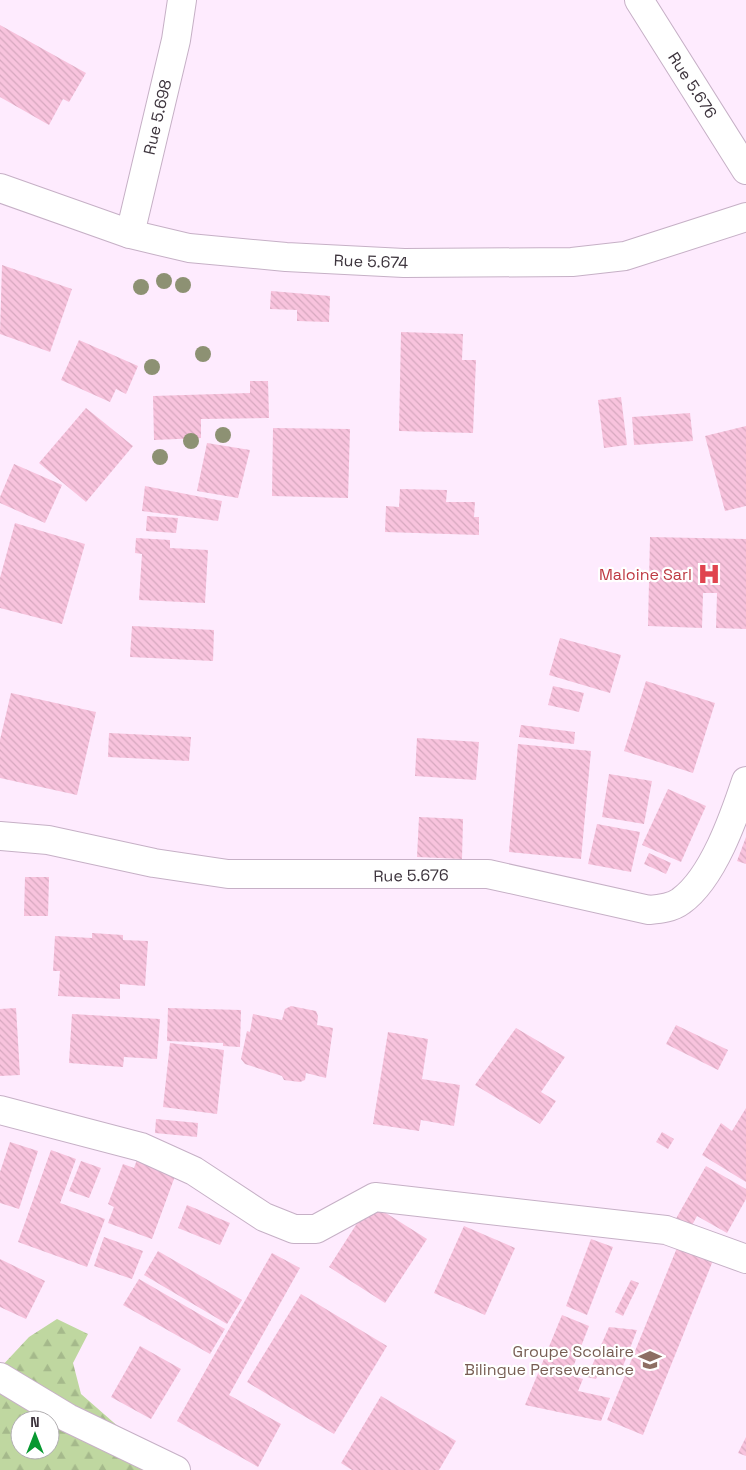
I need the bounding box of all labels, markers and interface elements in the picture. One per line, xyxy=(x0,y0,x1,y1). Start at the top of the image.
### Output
street label: Rue 5.676 xyxy=(663,48,722,123)
street label: Rue 5.698 xyxy=(139,77,176,157)
street label: Rue 5.674 xyxy=(333,250,409,273)
hospital icon: Maloine Sarl xyxy=(696,561,722,587)
place label: Maloine Sarl xyxy=(599,564,692,585)
street label: Rue 5.676 xyxy=(373,864,449,887)
place label: Groupe Scolaire Bilingue Perseverance xyxy=(464,1341,634,1380)
school or university icon: Groupe Scolaire Bilingue Perseverance xyxy=(637,1347,663,1373)
north arrow xyxy=(10,1410,60,1460)
text: N xyxy=(30,1413,40,1431)

